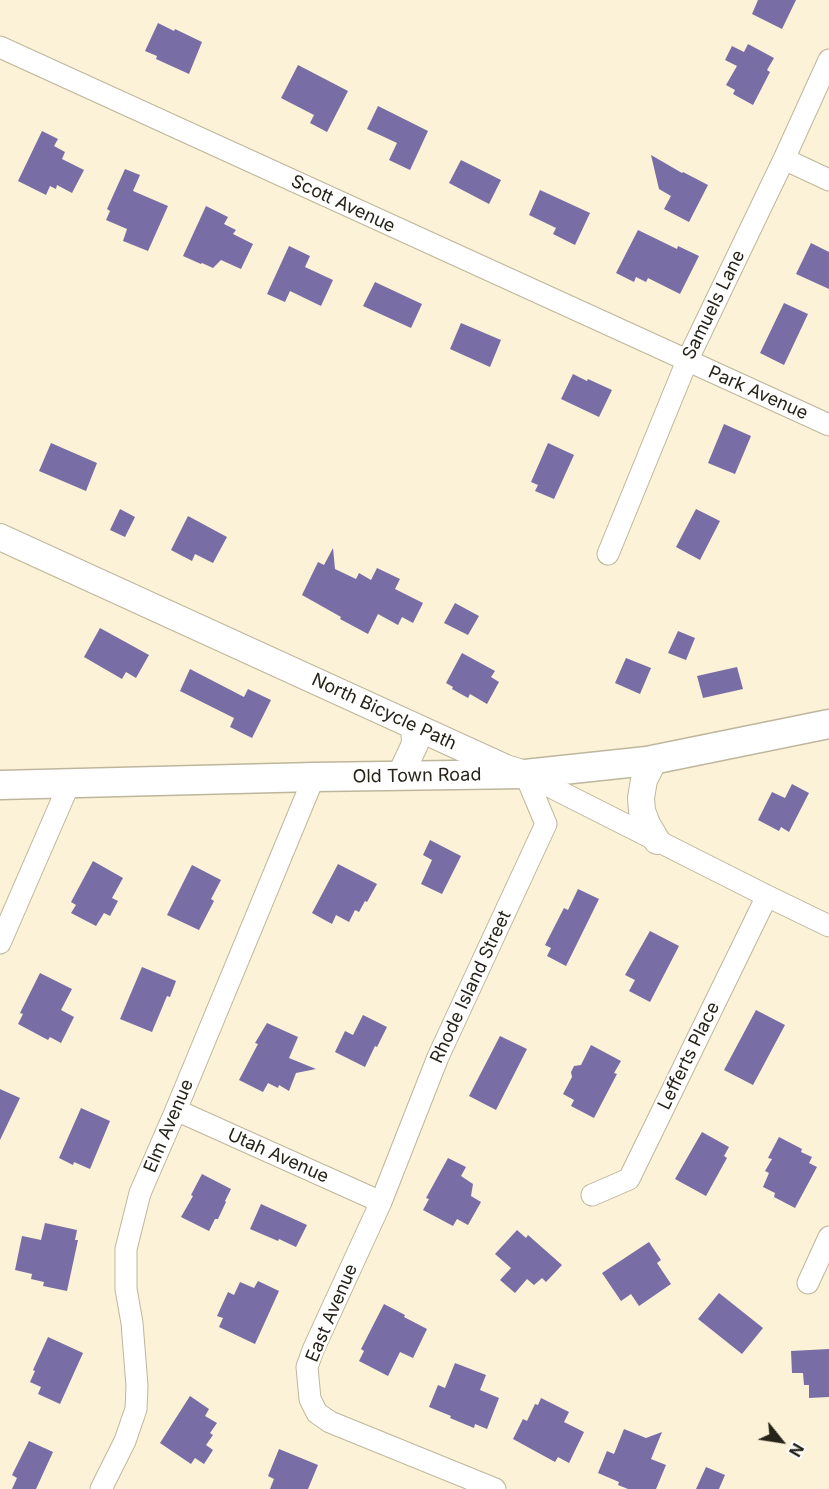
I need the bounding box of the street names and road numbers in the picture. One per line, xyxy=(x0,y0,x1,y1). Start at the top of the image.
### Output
street label: Scott Avenue xyxy=(288,170,398,238)
street label: Samuels Lane xyxy=(678,247,750,363)
street label: Park Avenue xyxy=(705,361,811,425)
street label: North Bicycle Path xyxy=(308,669,460,755)
street label: Old Town Road xyxy=(352,764,482,788)
street label: Rhode Island Street xyxy=(426,907,516,1067)
street label: Lefferts Place xyxy=(654,999,724,1113)
street label: Elm Avenue xyxy=(140,1076,198,1176)
street label: Utah Avenue xyxy=(224,1124,332,1188)
street label: East Avenue xyxy=(302,1261,362,1365)

